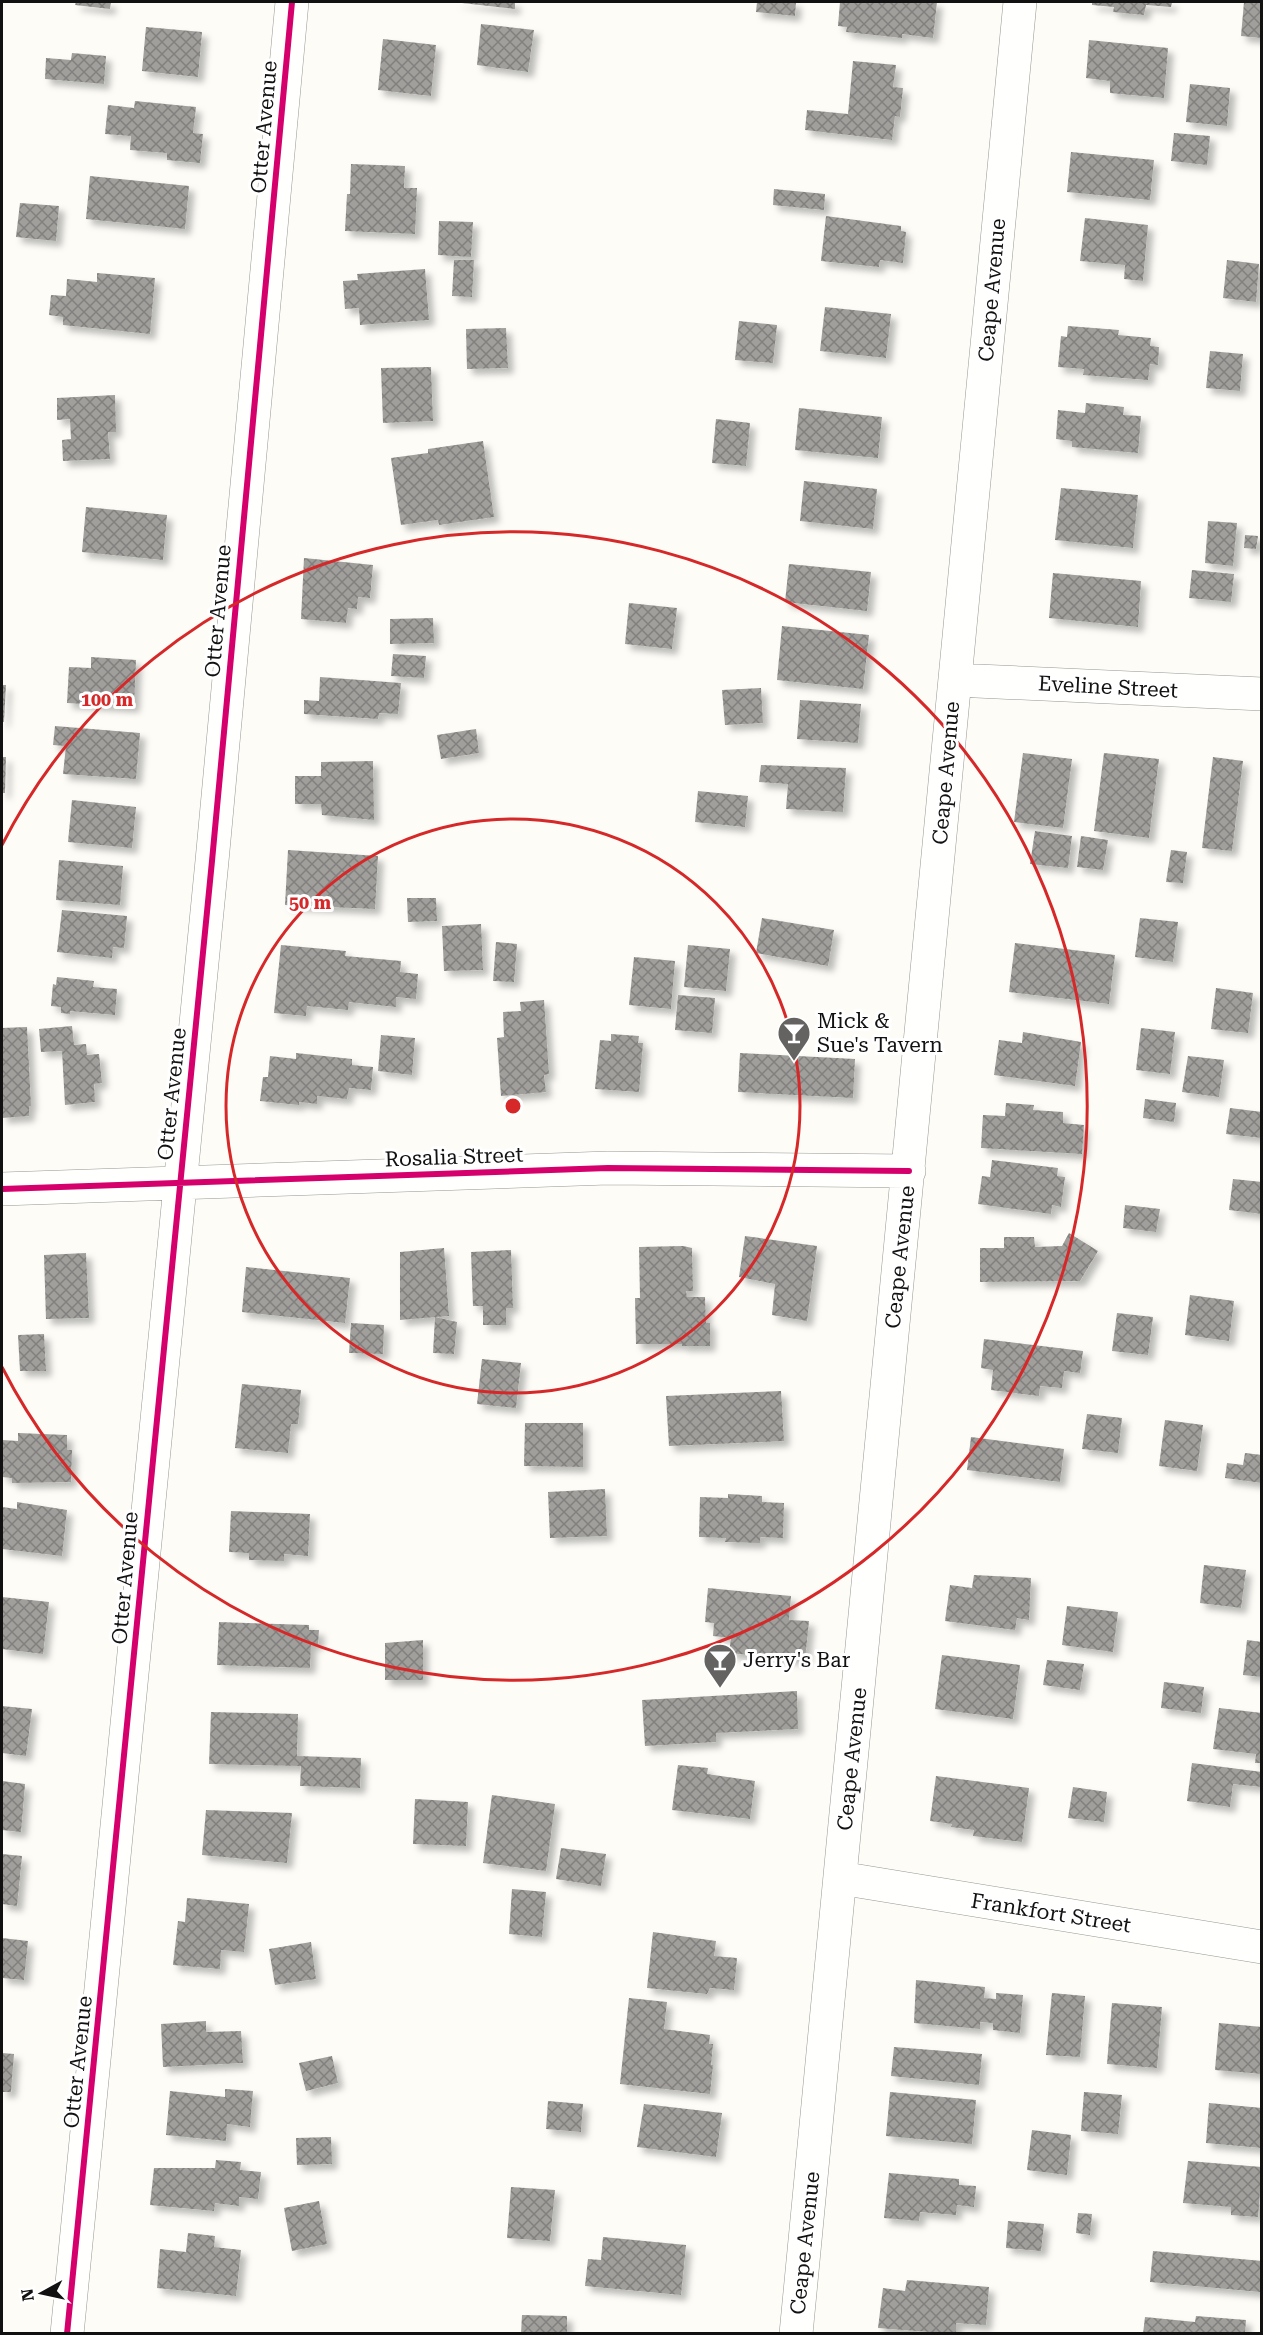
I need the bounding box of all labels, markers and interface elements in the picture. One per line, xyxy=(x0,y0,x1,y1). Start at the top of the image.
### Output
street label: Otter Avenue xyxy=(246,60,282,194)
street label: Ceape Avenue xyxy=(974,217,1010,363)
street label: Otter Avenue xyxy=(200,544,236,678)
street label: Eveline Street xyxy=(1037,671,1179,703)
text: 100 m xyxy=(81,689,134,710)
street label: Ceape Avenue xyxy=(928,700,964,846)
text: 50 m xyxy=(289,892,332,913)
place label: Mick & Sue's Tavern xyxy=(817,1009,943,1057)
bar icon: Mick & Sue's Tavern xyxy=(776,1015,812,1062)
street label: Otter Avenue xyxy=(153,1027,191,1161)
centre of rings xyxy=(503,1096,523,1116)
street label: Rosalia Street xyxy=(384,1143,524,1171)
street label: Ceape Avenue xyxy=(881,1184,919,1330)
street label: Otter Avenue xyxy=(107,1511,143,1645)
bar icon: Jerry's Bar xyxy=(702,1642,738,1689)
place label: Jerry's Bar xyxy=(743,1648,851,1672)
street label: Ceape Avenue xyxy=(833,1686,871,1832)
street label: Frankfort Street xyxy=(969,1888,1133,1938)
street label: Otter Avenue xyxy=(59,1995,97,2129)
street label: Ceape Avenue xyxy=(786,2170,824,2316)
north arrow xyxy=(12,2263,72,2323)
text: N xyxy=(17,2288,38,2302)

